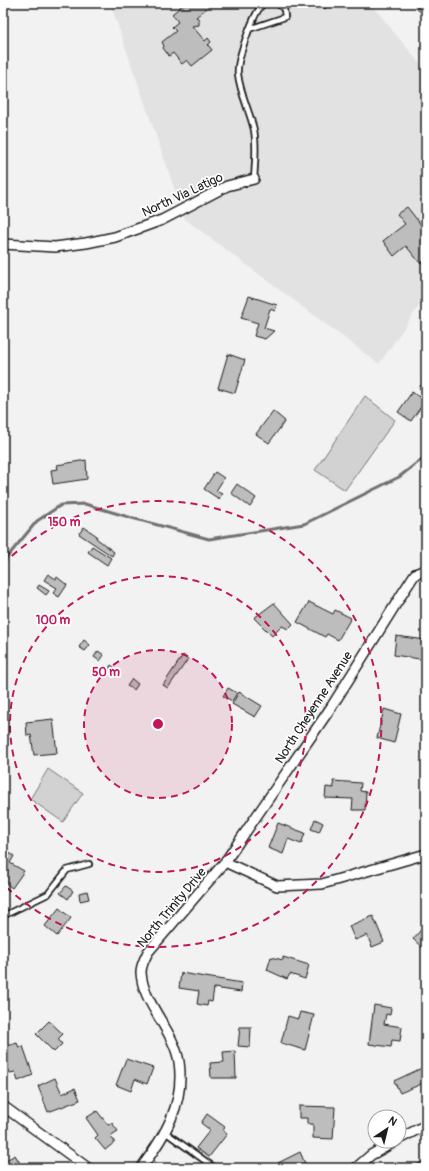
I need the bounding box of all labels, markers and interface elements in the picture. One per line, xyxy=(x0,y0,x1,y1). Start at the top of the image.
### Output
street label: North Via Latigo xyxy=(139,169,226,221)
text: 150 m xyxy=(48,515,81,530)
text: 100 m xyxy=(36,613,71,628)
street label: North Cheyenne Avenue xyxy=(272,648,356,767)
text: 50 m xyxy=(92,665,120,680)
centre of rings xyxy=(151,717,165,731)
street label: North Trinity Drive xyxy=(134,864,210,951)
north arrow xyxy=(367,1109,407,1149)
text: N xyxy=(386,1114,400,1129)

